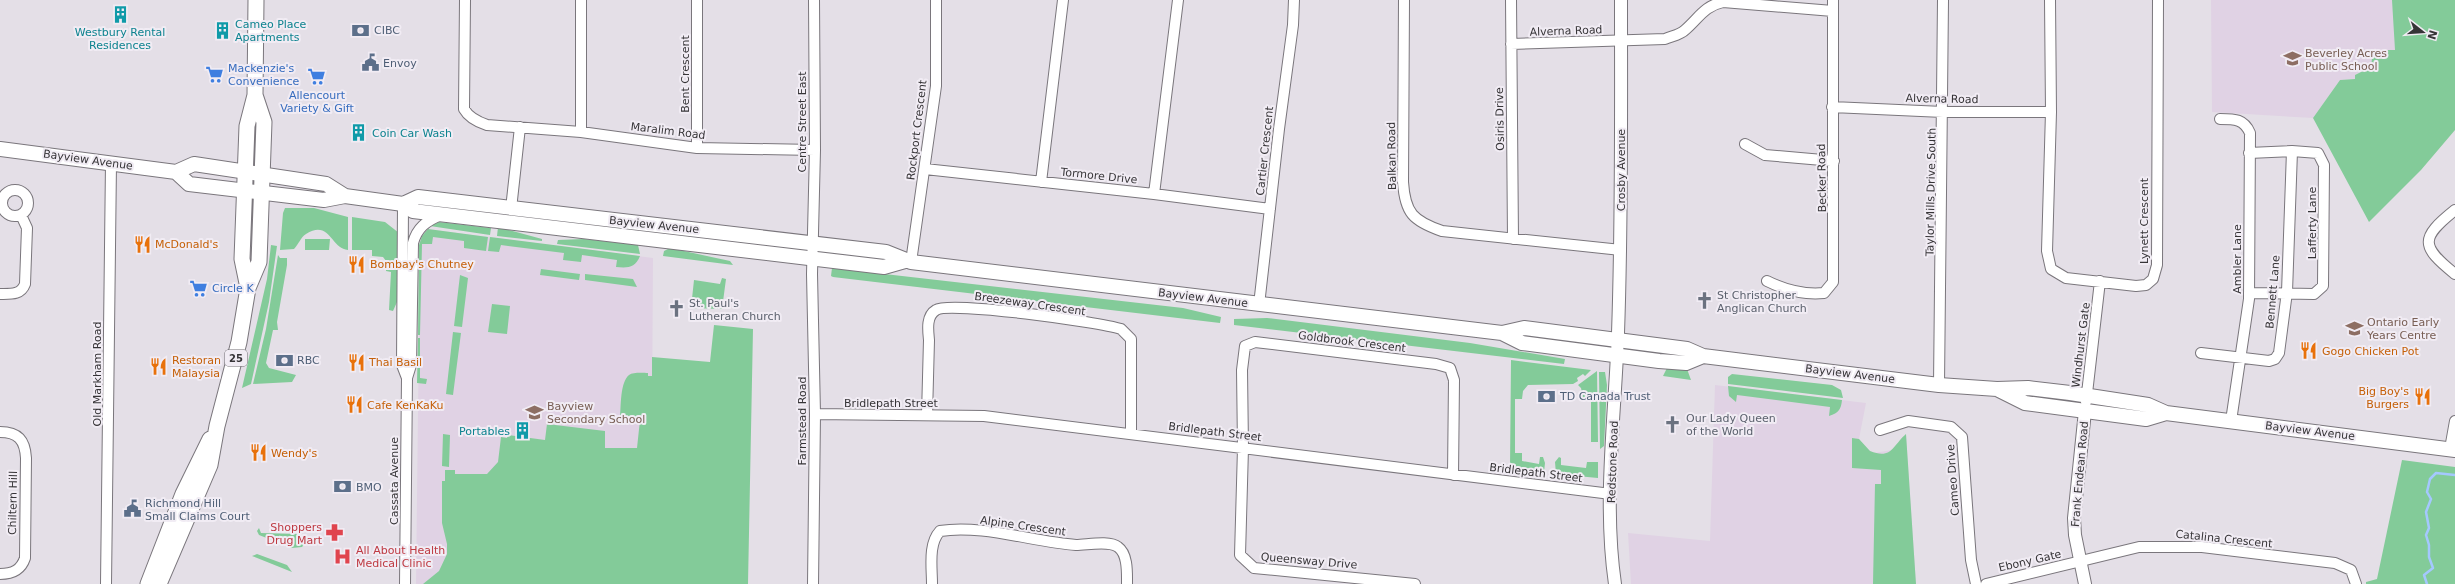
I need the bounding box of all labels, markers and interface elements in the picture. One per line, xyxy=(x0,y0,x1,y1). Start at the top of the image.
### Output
building icon: Westbury Rental Residences xyxy=(110,4,130,24)
north arrow xyxy=(2403,12,2443,52)
place label: Cameo Place Apartments xyxy=(235,18,307,44)
building icon: Cameo Place Apartments xyxy=(212,20,232,40)
bank icon: CIBC xyxy=(351,20,371,40)
street label: Alverna Road xyxy=(1529,23,1603,39)
place label: CIBC xyxy=(374,24,400,37)
place label: Westbury Rental Residences xyxy=(75,26,165,52)
text: N xyxy=(2425,28,2440,41)
street label: Bent Crescent xyxy=(679,34,692,113)
place label: Beverley Acres Public School xyxy=(2305,47,2387,73)
school or university icon: Beverley Acres Public School xyxy=(2282,49,2302,69)
public building icon: Envoy xyxy=(360,53,380,73)
place label: Envoy xyxy=(383,57,417,70)
place label: Mackenzie's Convenience xyxy=(228,62,299,88)
supermarket icon: Mackenzie's Convenience xyxy=(205,64,225,84)
supermarket icon: Allencourt Variety & Gift xyxy=(307,67,327,87)
street label: Centre Street East xyxy=(796,71,809,172)
street label: Rockport Crescent xyxy=(904,78,930,181)
street label: Osiris Drive xyxy=(1493,87,1507,151)
place label: Allencourt Variety & Gift xyxy=(280,89,355,115)
street label: Alverna Road xyxy=(1905,92,1979,106)
street label: Cartier Crescent xyxy=(1254,105,1276,196)
street label: Maralim Road xyxy=(630,120,706,142)
street label: Balkan Road xyxy=(1385,122,1399,190)
building icon: Coin Car Wash xyxy=(349,123,369,143)
place label: Coin Car Wash xyxy=(372,127,452,140)
street label: Taylor Mills Drive South xyxy=(1923,128,1939,257)
street label: Crosby Avenue xyxy=(1615,129,1628,211)
street label: Becker Road xyxy=(1815,144,1829,212)
street label: Bayview Avenue xyxy=(42,147,134,173)
street label: Tormore Drive xyxy=(1059,165,1138,187)
street label: Lynett Crescent xyxy=(2138,177,2151,264)
street label: Lafferty Lane xyxy=(2306,186,2319,259)
street label: Bayview Avenue xyxy=(608,214,700,236)
street label: Ambler Lane xyxy=(2231,224,2244,294)
restaurant icon: McDonald's xyxy=(132,234,152,254)
place label: McDonald's xyxy=(155,238,219,251)
restaurant icon: Bombay's Chutney xyxy=(347,254,367,274)
street label: Bennett Lane xyxy=(2263,254,2283,329)
place label: Bombay's Chutney xyxy=(370,258,474,271)
supermarket icon: Circle K xyxy=(189,278,209,298)
place label: Circle K xyxy=(212,282,254,295)
street label: Bayview Avenue xyxy=(1157,286,1249,310)
place label: St Christopher Anglican Church xyxy=(1717,289,1807,315)
street label: Breezeway Crescent xyxy=(974,290,1087,318)
church icon: St Christopher Anglican Church xyxy=(1694,291,1714,311)
place label: St. Paul's Lutheran Church xyxy=(689,297,781,323)
church icon: St. Paul's Lutheran Church xyxy=(666,299,686,319)
street label: Windhurst Gate xyxy=(2069,301,2093,388)
place label: Ontario Early Years Centre xyxy=(2366,316,2440,342)
school or university icon: Ontario Early Years Centre xyxy=(2344,318,2364,338)
street label: Old Markham Road xyxy=(91,322,104,426)
street label: Goldbrook Crescent xyxy=(1297,329,1407,355)
restaurant icon: Gogo Chicken Pot xyxy=(2299,341,2319,361)
place label: Gogo Chicken Pot xyxy=(2322,345,2419,358)
road number: 25 xyxy=(225,350,247,366)
bank icon: RBC xyxy=(274,350,294,370)
restaurant icon: Thai Basil xyxy=(346,352,366,372)
place label: Restoran Malaysia xyxy=(172,354,221,380)
place label: RBC xyxy=(297,354,320,367)
restaurant icon: Restoran Malaysia xyxy=(149,356,169,376)
place label: Thai Basil xyxy=(368,356,422,369)
street label: Bayview Avenue xyxy=(1804,362,1896,386)
street label: Farmstead Road xyxy=(796,377,809,465)
place label: Big Boy's Burgers xyxy=(2358,385,2409,411)
bank icon: TD Canada Trust xyxy=(1537,386,1557,406)
restaurant icon: Big Boy's Burgers xyxy=(2412,387,2432,407)
place label: TD Canada Trust xyxy=(1559,390,1651,403)
restaurant icon: Cafe KenKaKu xyxy=(344,395,364,415)
street label: Bridlepath Street xyxy=(844,397,939,410)
place label: Cafe KenKaKu xyxy=(367,399,443,412)
place label: Bayview Secondary School xyxy=(547,400,645,426)
school or university icon: Bayview Secondary School xyxy=(524,402,544,422)
place label: Our Lady Queen of the World xyxy=(1686,412,1776,438)
church icon: Our Lady Queen of the World xyxy=(1663,414,1683,434)
street label: Bayview Avenue xyxy=(2264,419,2356,443)
street label: Bridlepath Street xyxy=(1168,420,1263,444)
building icon: Portables xyxy=(513,421,533,441)
street label: Redstone Road xyxy=(1605,421,1621,503)
street label: Frank Endean Road xyxy=(2069,421,2091,527)
place label: Portables xyxy=(459,425,510,438)
street label: Cassata Avenue xyxy=(388,437,401,525)
restaurant icon: Wendy's xyxy=(248,443,268,463)
street label: Cameo Drive xyxy=(1944,444,1962,516)
place label: Wendy's xyxy=(271,447,317,460)
street label: Bridlepath Street xyxy=(1489,461,1584,485)
street label: Chiltern Hill xyxy=(6,471,20,535)
bank icon: BMO xyxy=(333,477,353,497)
place label: BMO xyxy=(356,481,382,494)
place label: Richmond Hill Small Claims Court xyxy=(145,497,250,523)
public building icon: Richmond Hill Small Claims Court xyxy=(122,499,142,519)
street label: Alpine Crescent xyxy=(979,514,1067,539)
place label: Shoppers Drug Mart xyxy=(266,521,323,547)
pharmacy icon: Shoppers Drug Mart xyxy=(325,523,345,543)
street label: Catalina Crescent xyxy=(2175,527,2274,551)
place label: All About Health Medical Clinic xyxy=(356,544,445,570)
hospital icon: All About Health Medical Clinic xyxy=(333,546,353,566)
street label: Ebony Gate xyxy=(1997,547,2063,575)
street label: Queensway Drive xyxy=(1260,550,1358,572)

